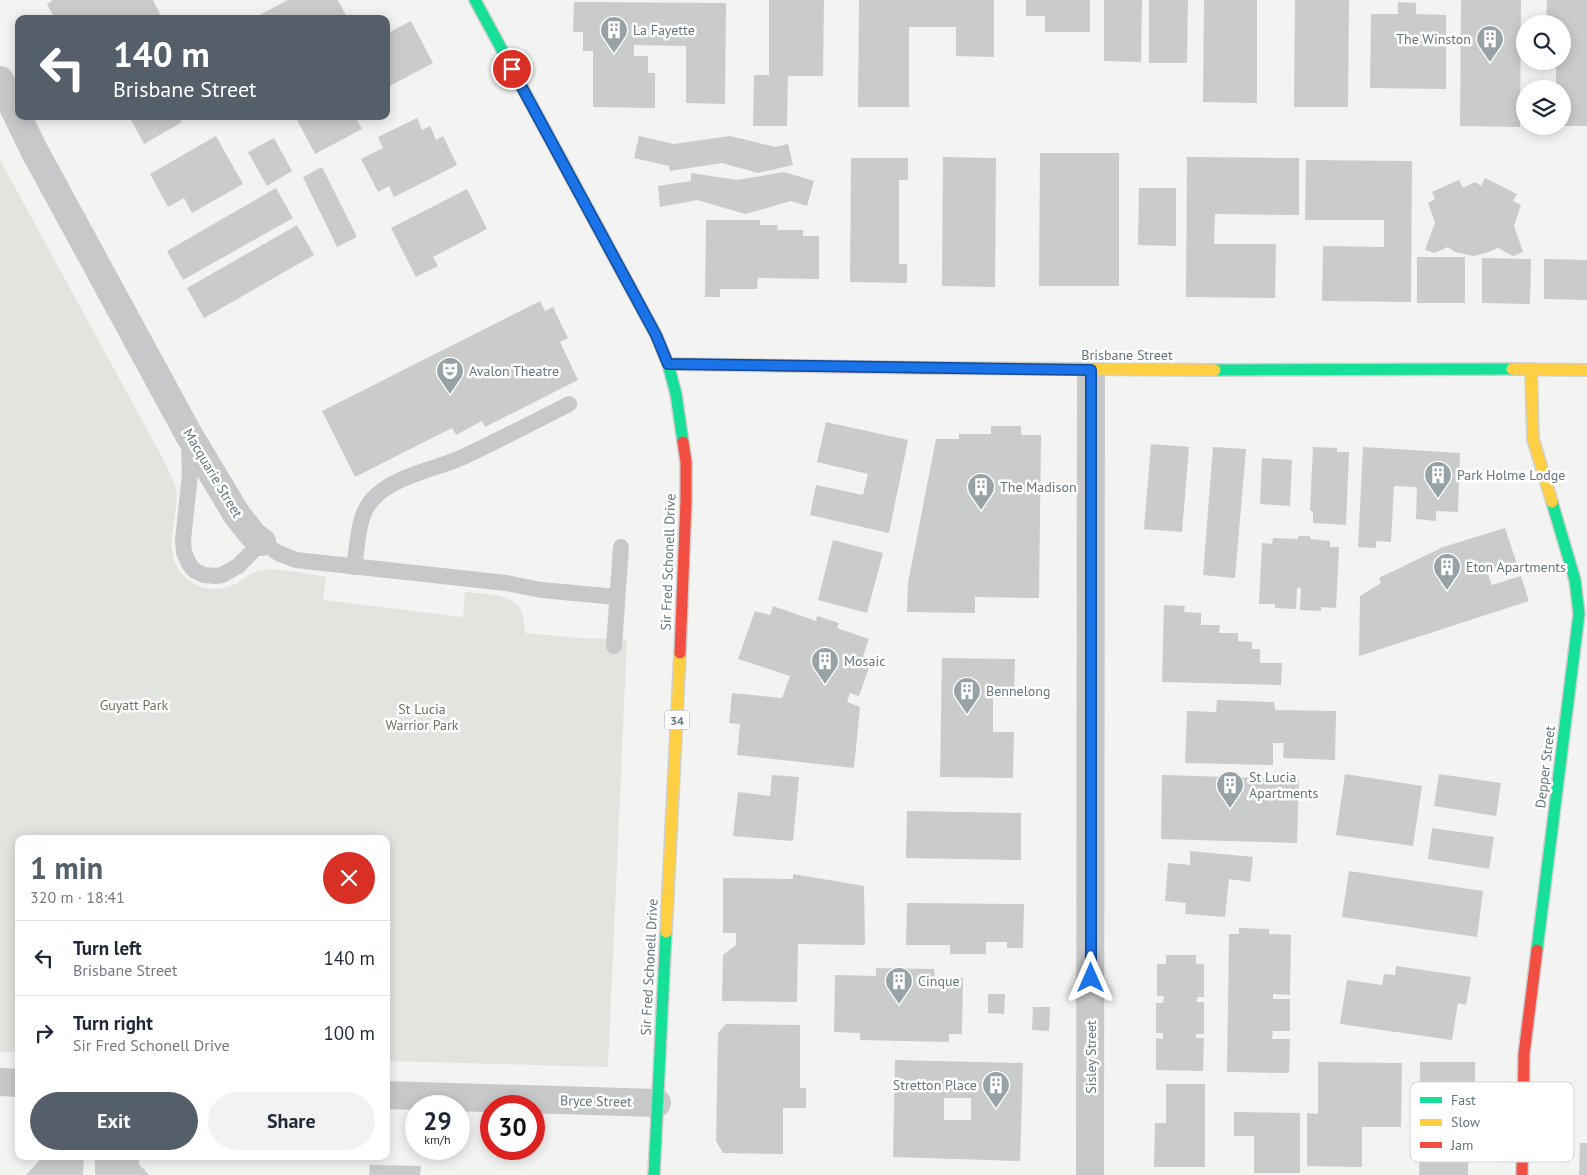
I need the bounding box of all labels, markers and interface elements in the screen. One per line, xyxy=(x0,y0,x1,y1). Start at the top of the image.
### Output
building icon: La Fayette xyxy=(599,15,629,54)
map controls xyxy=(1516,15,1571,135)
button: search xyxy=(1516,15,1571,70)
place label: La Fayette xyxy=(633,21,695,39)
building icon: The Winston xyxy=(1475,24,1505,63)
place label: The Winston xyxy=(1396,30,1471,48)
text: 140 m xyxy=(113,31,210,77)
icon: left xyxy=(30,35,95,100)
pin xyxy=(491,48,533,90)
icon: arrive xyxy=(498,55,526,83)
text: Brisbane Street xyxy=(113,75,257,103)
button: layers xyxy=(1516,80,1571,135)
street label: Brisbane Street xyxy=(1081,346,1173,364)
theatre icon: Avalon Theatre xyxy=(435,356,465,395)
place label: Avalon Theatre xyxy=(469,362,559,380)
street label: Macquarie Street xyxy=(179,425,247,521)
building icon: Park Holme Lodge xyxy=(1423,460,1453,499)
place label: Park Holme Lodge xyxy=(1457,466,1565,484)
building icon: The Madison xyxy=(966,472,996,511)
place label: The Madison xyxy=(1000,478,1077,496)
street label: Sir Fred Schonell Drive xyxy=(657,493,679,631)
building icon: Eton Apartments xyxy=(1432,552,1462,591)
place label: Eton Apartments xyxy=(1466,558,1566,576)
building icon: Mosaic xyxy=(810,646,840,685)
place label: Mosaic xyxy=(844,652,885,670)
building icon: Bennelong xyxy=(952,676,982,715)
place label: Bennelong xyxy=(986,682,1050,700)
park label: Guyatt Park xyxy=(100,696,169,714)
park label: St Lucia Warrior Park xyxy=(386,700,459,734)
road number: 34 xyxy=(664,710,690,730)
street label: Depper Street xyxy=(1531,725,1559,809)
place label: St Lucia Apartments xyxy=(1249,768,1319,802)
building icon: St Lucia Apartments xyxy=(1215,770,1245,809)
text: 1 min xyxy=(30,848,103,887)
button: close xyxy=(323,852,375,904)
text: 320 m · 18:41 xyxy=(30,887,125,907)
street label: Sir Fred Schonell Drive xyxy=(636,898,662,1036)
text: Turn left xyxy=(73,936,142,960)
icon: left xyxy=(30,944,58,972)
text: 140 m xyxy=(323,946,375,970)
position arrow xyxy=(1064,951,1116,1003)
text: Brisbane Street xyxy=(73,960,177,980)
building icon: Cinque xyxy=(884,966,914,1005)
place label: Cinque xyxy=(918,972,960,990)
text: Turn right xyxy=(73,1011,153,1035)
icon: right xyxy=(30,1019,58,1047)
street label: Sisley Street xyxy=(1082,1020,1100,1094)
text: 100 m xyxy=(323,1021,375,1045)
text: Sir Fred Schonell Drive xyxy=(73,1035,230,1055)
building icon: Stretton Place xyxy=(981,1070,1011,1109)
place label: Stretton Place xyxy=(893,1076,977,1094)
legend xyxy=(1410,1082,1574,1162)
street label: Bryce Street xyxy=(560,1091,632,1111)
text: Fast xyxy=(1451,1091,1476,1109)
button: Exit xyxy=(30,1092,198,1150)
button: Share xyxy=(208,1092,375,1150)
speed limit sign: 30 xyxy=(480,1095,545,1160)
text: 29 xyxy=(423,1105,452,1137)
text: Slow xyxy=(1451,1113,1481,1131)
text: km/h xyxy=(424,1132,451,1147)
text: Jam xyxy=(1450,1136,1473,1154)

